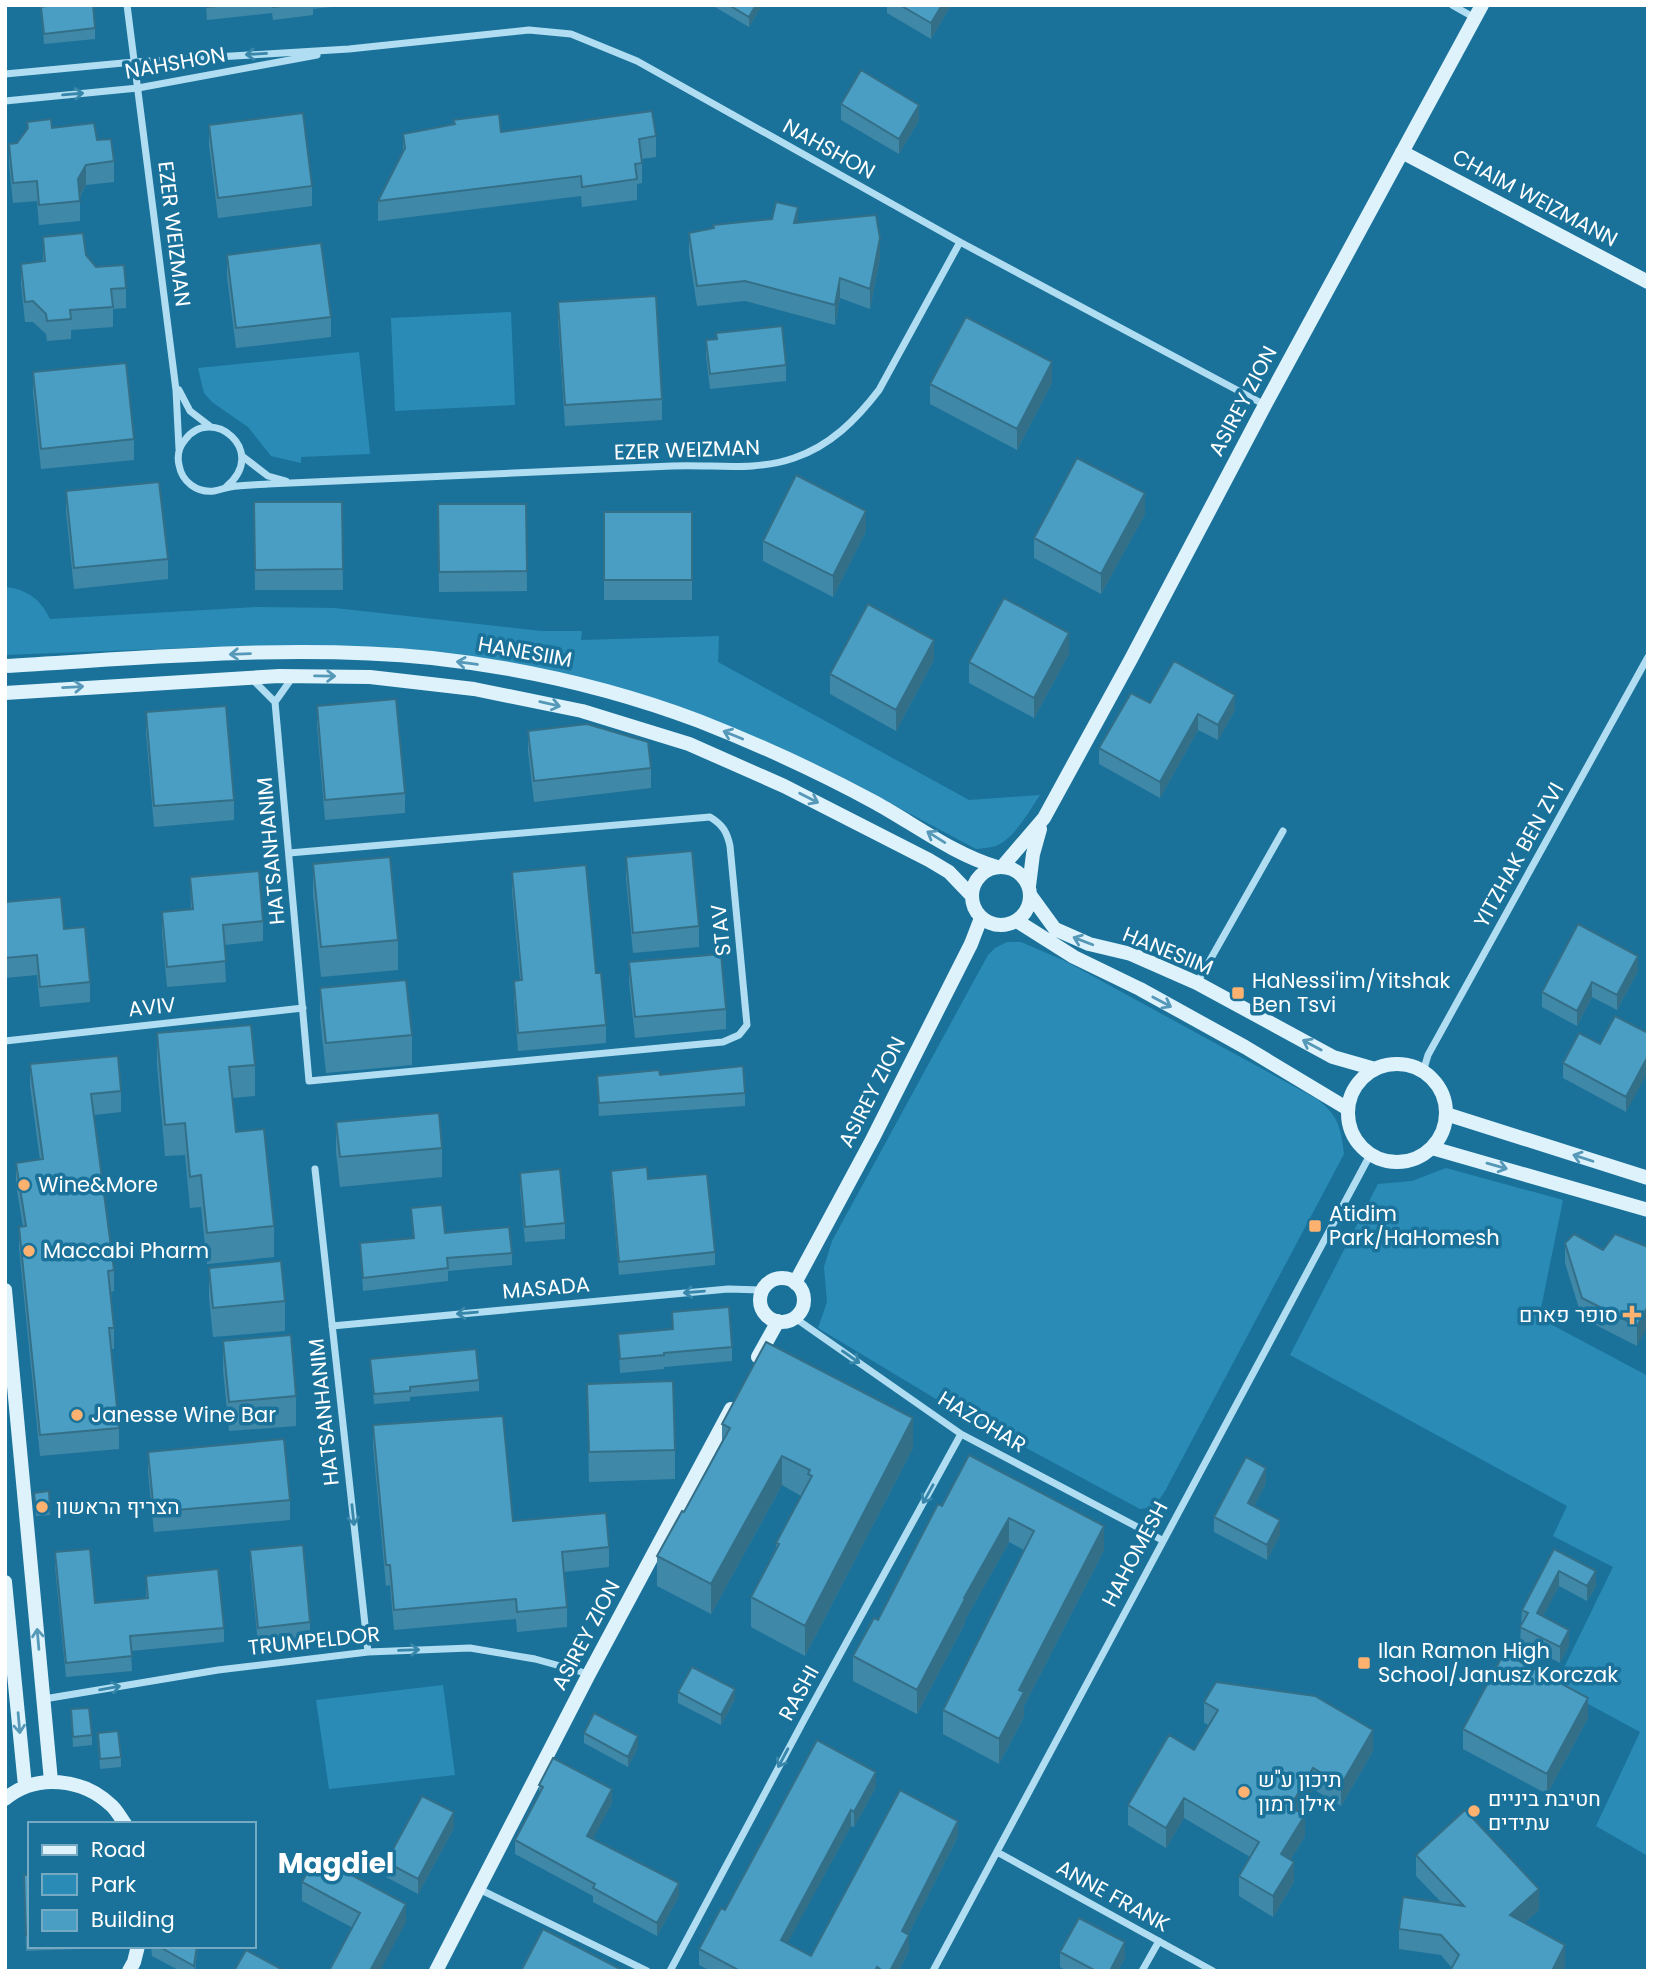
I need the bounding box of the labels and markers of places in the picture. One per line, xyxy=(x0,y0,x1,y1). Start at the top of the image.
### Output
place label: HaNessi'im/Yitshak Ben Tsvi xyxy=(1252,966,1450,1019)
marker: HaNessi'im/Yitshak Ben Tsvi xyxy=(1230,985,1246,1001)
place label: Wine&More xyxy=(38,1170,158,1199)
marker: Wine&More xyxy=(16,1177,32,1193)
place label: Atidim Park/HaHomesh xyxy=(1329,1199,1500,1252)
marker: Atidim Park/HaHomesh xyxy=(1307,1218,1323,1234)
place label: Maccabi Pharm xyxy=(43,1236,209,1265)
marker: Maccabi Pharm xyxy=(21,1243,37,1259)
place label: סופר פארם xyxy=(1519,1300,1618,1329)
marker: סופר פארם xyxy=(1624,1307,1640,1323)
place label: Janesse Wine Bar xyxy=(91,1400,276,1429)
marker: Janesse Wine Bar xyxy=(69,1407,85,1423)
place label: הצריף הראשון xyxy=(56,1492,180,1521)
marker: הצריף הראשון xyxy=(34,1499,50,1515)
place label: Ilan Ramon High School/Janusz Korczak xyxy=(1378,1636,1618,1689)
marker: Ilan Ramon High School/Janusz Korczak xyxy=(1356,1655,1372,1671)
place label: תיכון ע"ש אילן רמון xyxy=(1258,1765,1342,1818)
marker: תיכון ע"ש אילן רמון xyxy=(1236,1784,1252,1800)
place label: חטיבת ביניים עתידים xyxy=(1488,1784,1601,1837)
marker: חטיבת ביניים עתידים xyxy=(1466,1803,1482,1819)

